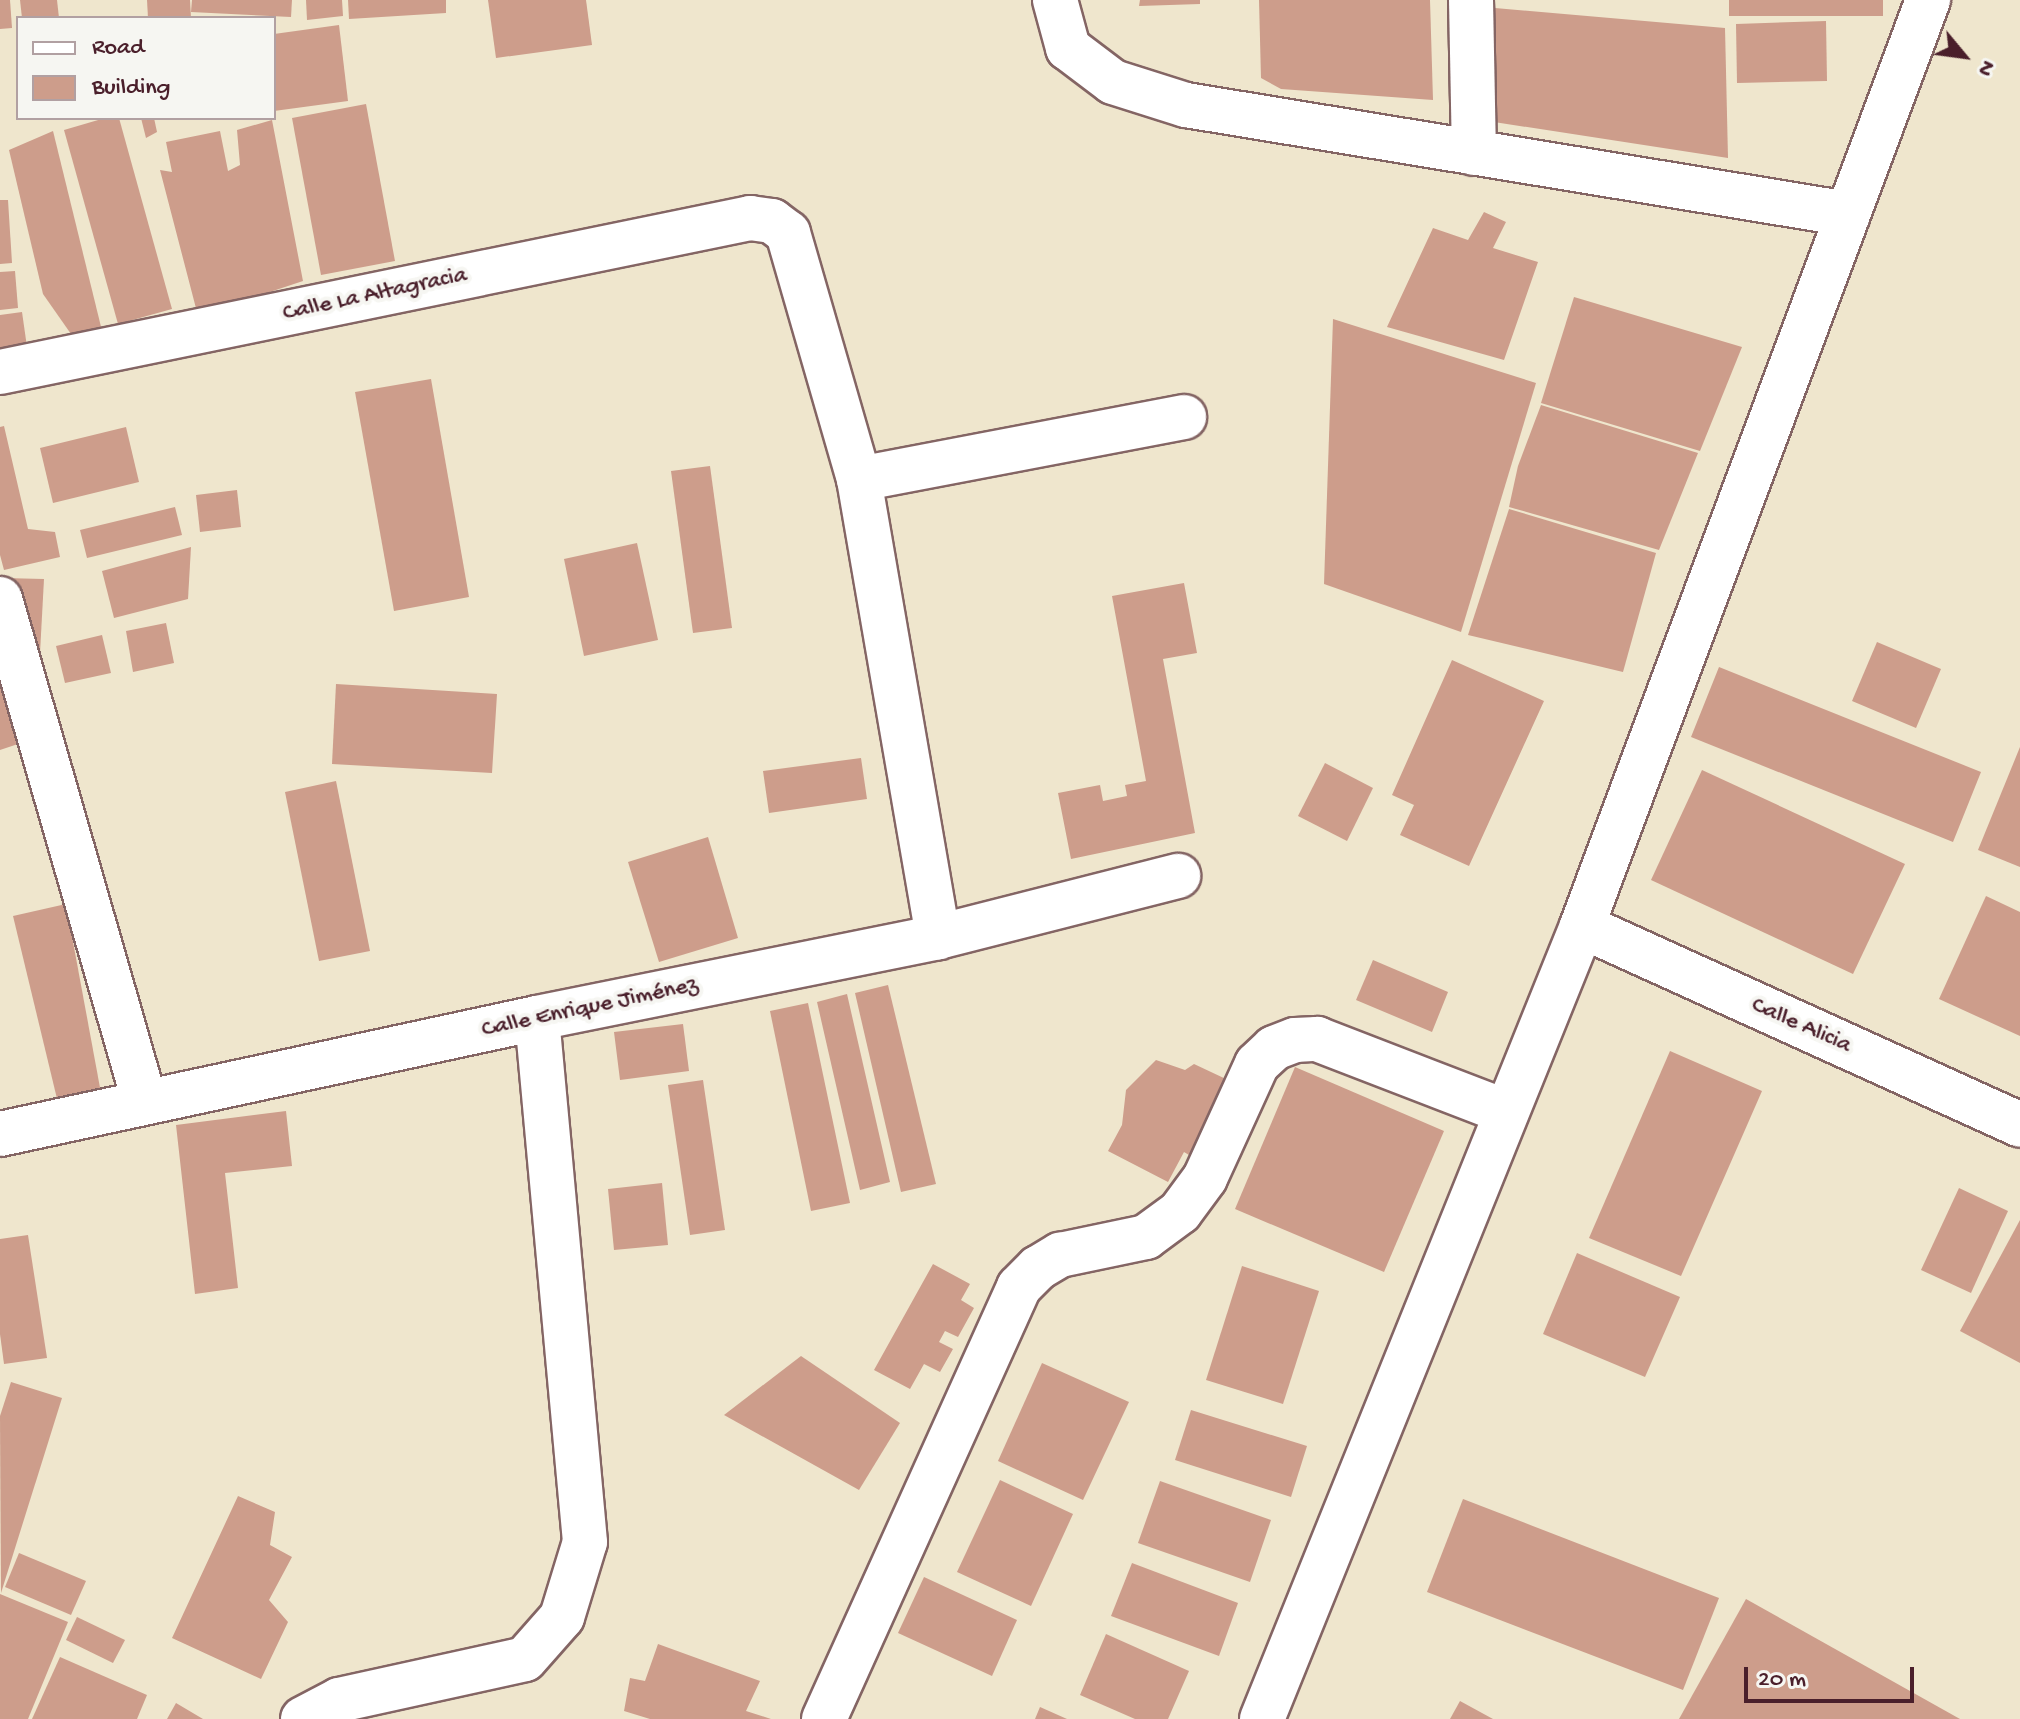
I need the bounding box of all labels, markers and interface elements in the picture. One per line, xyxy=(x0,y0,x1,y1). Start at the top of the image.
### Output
legend xyxy=(16,16,276,120)
north arrow xyxy=(1924,16,2004,96)
text: Road xyxy=(92,34,144,63)
text: N xyxy=(1970,55,2000,80)
text: Building xyxy=(92,74,170,103)
street label: Calle La Altagracia xyxy=(280,261,470,329)
street label: Calle Enrique Jiménez xyxy=(479,971,701,1045)
street label: Calle Alicia xyxy=(1747,991,1855,1061)
scale bar xyxy=(1748,1651,1918,1701)
text: 20 m xyxy=(1758,1666,1806,1695)

